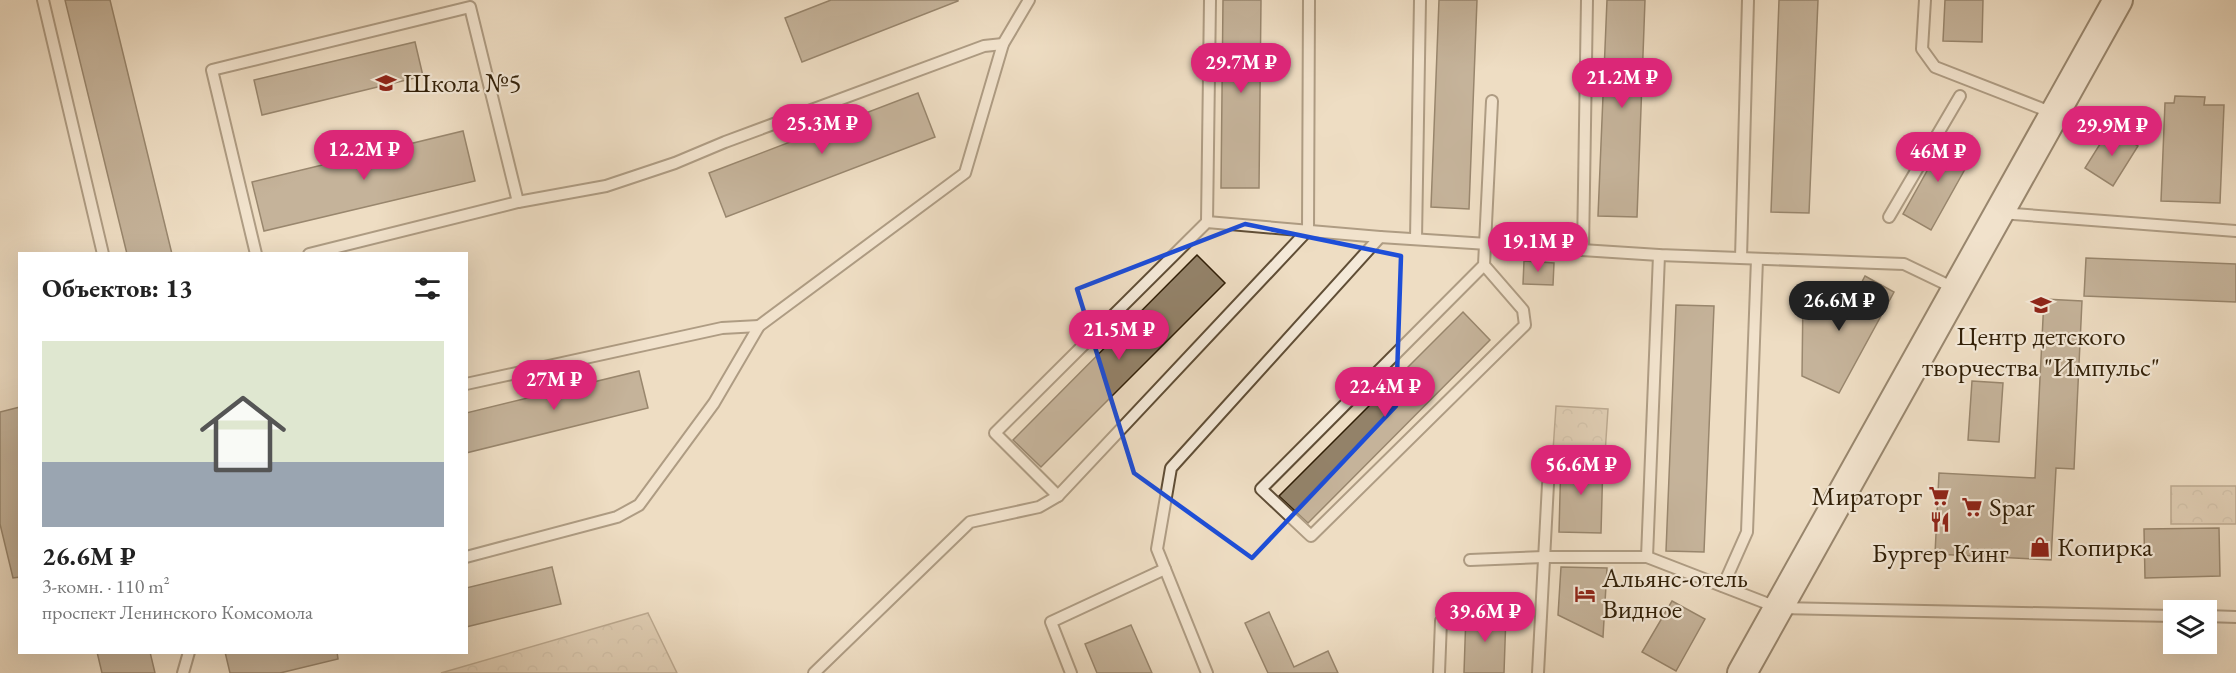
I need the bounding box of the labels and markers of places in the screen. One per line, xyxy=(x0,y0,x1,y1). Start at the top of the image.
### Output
pin: 29.7M ₽ xyxy=(1186,43,1296,94)
pin: 21.2M ₽ xyxy=(1567,58,1677,109)
place label: Школа №5 xyxy=(403,65,522,100)
school or university icon: Школа №5 xyxy=(374,71,398,95)
pin: 25.3M ₽ xyxy=(767,104,877,155)
pin: 29.9M ₽ xyxy=(2057,106,2167,157)
pin: 12.2M ₽ xyxy=(309,130,419,181)
pin: 46M ₽ xyxy=(1896,132,1980,183)
pin: 19.1M ₽ xyxy=(1483,222,1593,273)
pin: 26.6M ₽ xyxy=(1784,281,1894,332)
school or university icon: Центр детского творчества "Импульс" xyxy=(2029,293,2053,317)
pin: 21.5M ₽ xyxy=(1064,310,1174,361)
place label: Центр детского творчества "Импульс" xyxy=(1922,318,2160,384)
pin: 27M ₽ xyxy=(512,360,596,411)
pin: 22.4M ₽ xyxy=(1330,367,1440,418)
pin: 56.6M ₽ xyxy=(1526,445,1636,496)
place label: Мираторг xyxy=(1811,478,1922,513)
supermarket icon: Мираторг xyxy=(1927,484,1951,508)
place label: Spar xyxy=(1989,489,2035,524)
supermarket icon: Spar xyxy=(1960,495,1984,519)
restaurant icon: Бургер Кинг xyxy=(1928,510,1952,534)
place label: Копирка xyxy=(2057,529,2153,564)
place label: Бургер Кинг xyxy=(1872,535,2009,570)
shop icon: Копирка xyxy=(2028,535,2052,559)
place label: Альянс-отель Видное xyxy=(1601,560,1748,626)
hotel icon: Альянс-отель Видное xyxy=(1573,582,1597,606)
pin: 39.6M ₽ xyxy=(1430,592,1540,643)

